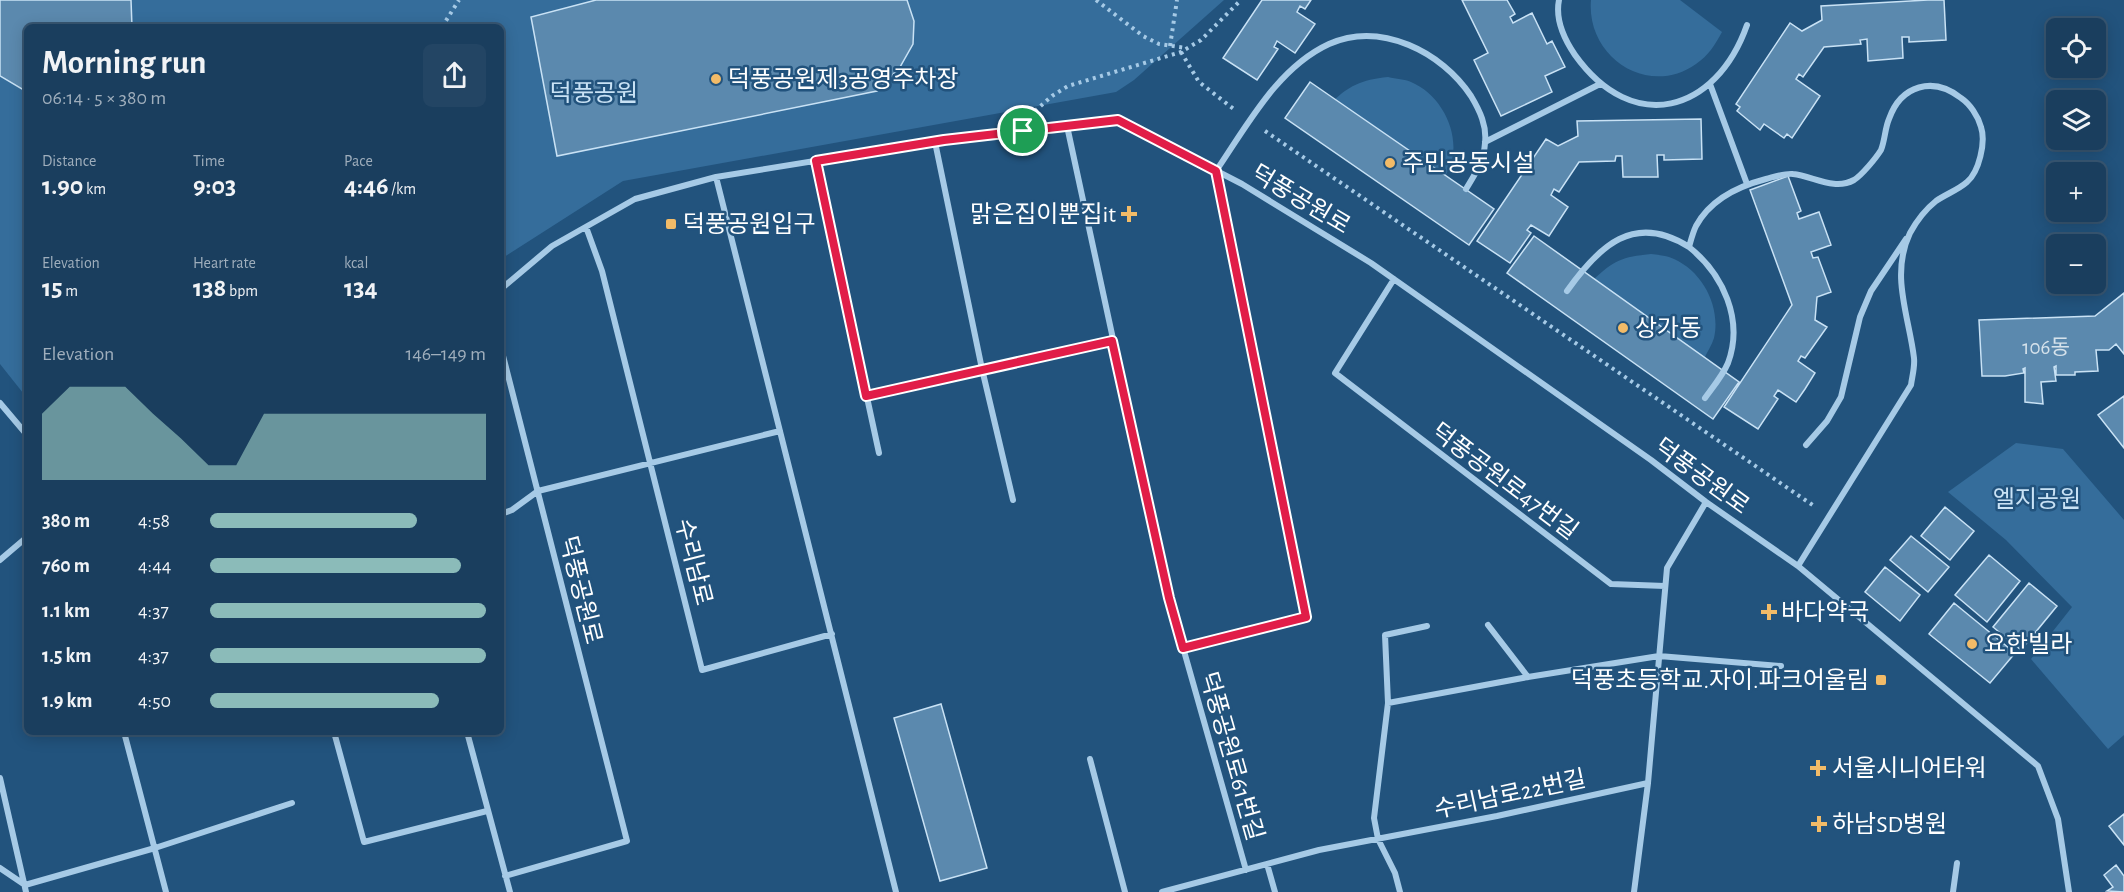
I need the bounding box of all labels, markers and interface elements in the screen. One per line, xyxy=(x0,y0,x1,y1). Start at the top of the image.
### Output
map controls xyxy=(2046,18,2106,294)
button: locate xyxy=(2046,18,2106,78)
button: share xyxy=(423,44,486,107)
text: Morning run xyxy=(42,47,206,80)
place label: 덕풍공원제3공영주차장 xyxy=(728,66,959,92)
marker: 덕풍공원제3공영주차장 xyxy=(709,72,723,86)
park label: 덕풍공원 xyxy=(550,81,638,106)
text: 06:14 · 5 × 380 m xyxy=(42,88,166,108)
button: layers xyxy=(2046,90,2106,150)
pin xyxy=(997,105,1048,156)
icon: arrive xyxy=(1006,114,1039,147)
place label: 주민공동시설 xyxy=(1402,151,1534,176)
text: Distance xyxy=(42,153,96,169)
text: Time xyxy=(193,153,225,169)
text: Pace xyxy=(344,153,373,169)
marker: 주민공동시설 xyxy=(1383,156,1397,170)
street label: 덕풍공원로 xyxy=(1247,160,1354,239)
button: + xyxy=(2046,162,2106,222)
text: 1.90 xyxy=(42,173,83,199)
text: 9:03 xyxy=(193,173,236,199)
text: 4:46 xyxy=(344,173,389,199)
text: km xyxy=(83,181,106,197)
text: /km xyxy=(389,181,416,197)
place label: 맑은집이뿐집it xyxy=(970,202,1116,227)
marker: 맑은집이뿐집it xyxy=(1120,205,1138,223)
place label: 덕풍공원입구 xyxy=(683,212,815,237)
marker: 덕풍공원입구 xyxy=(664,217,678,231)
button: − xyxy=(2046,234,2106,294)
text: Elevation xyxy=(42,255,100,271)
text: Heart rate xyxy=(193,255,256,271)
text: kcal xyxy=(344,255,368,271)
text: 15 xyxy=(42,275,63,301)
text: 138 xyxy=(193,275,226,301)
text: 134 xyxy=(344,275,378,301)
text: m xyxy=(63,283,78,299)
text: bpm xyxy=(226,283,258,299)
place label: 상가동 xyxy=(1635,316,1701,341)
marker: 상가동 xyxy=(1616,321,1630,335)
house number: 106동 xyxy=(2022,337,2070,358)
text: Elevation xyxy=(42,344,114,364)
text: 146–149 m xyxy=(405,344,486,364)
street label: 덕풍공원로47번길 xyxy=(1427,418,1583,544)
street label: 덕풍공원로 xyxy=(1650,434,1754,519)
park label: 엘지공원 xyxy=(1993,487,2081,512)
text: 380 m xyxy=(42,511,90,531)
text: 4:58 xyxy=(138,511,170,531)
street label: 수리남로 xyxy=(671,516,716,608)
street label: 덕풍공원로 xyxy=(555,534,606,647)
text: 760 m xyxy=(42,556,90,576)
text: 4:44 xyxy=(138,556,171,576)
place label: 바다약국 xyxy=(1781,600,1869,625)
text: 1.1 km xyxy=(42,601,90,621)
text: 4:37 xyxy=(138,601,169,621)
marker: 바다약국 xyxy=(1762,605,1776,619)
place label: 요한빌라 xyxy=(1984,632,2072,657)
marker: 요한빌라 xyxy=(1965,637,1979,651)
text: 1.5 km xyxy=(42,646,91,666)
text: 4:37 xyxy=(138,646,169,666)
place label: 덕풍초등학교.자이.파크어울림 xyxy=(1571,667,1869,693)
street label: 덕풍공원로61번길 xyxy=(1196,669,1268,843)
marker: 덕풍초등학교.자이.파크어울림 xyxy=(1874,673,1888,687)
text: 1.9 km xyxy=(42,691,93,711)
text: 4:50 xyxy=(138,691,171,711)
place label: 서울시니어타워 xyxy=(1832,756,1987,781)
marker: 서울시니어타워 xyxy=(1809,759,1827,777)
street label: 수리남로22번길 xyxy=(1432,766,1588,823)
place label: 하남SD병원 xyxy=(1832,812,1947,837)
marker: 하남SD병원 xyxy=(1810,815,1828,833)

